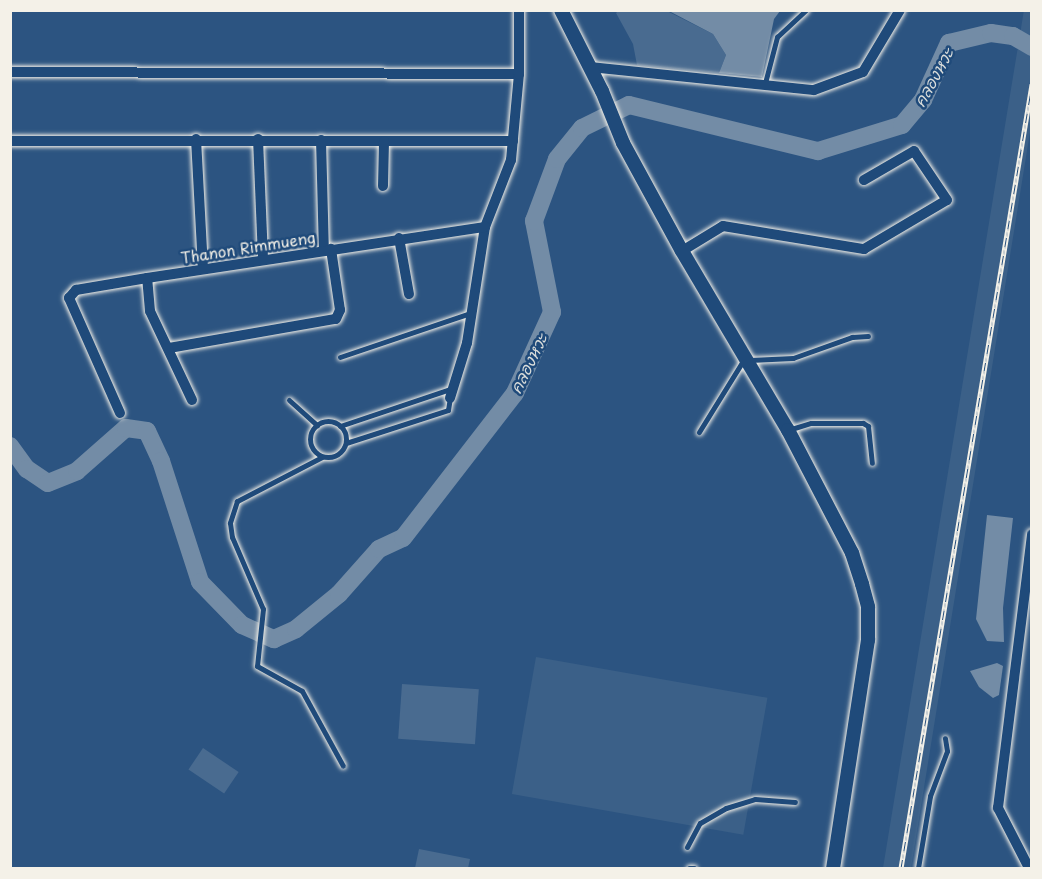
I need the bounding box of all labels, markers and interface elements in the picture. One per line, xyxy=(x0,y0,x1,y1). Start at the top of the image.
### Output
water label: คลองหวะ xyxy=(909,44,957,110)
street label: Thanon Rimmueng xyxy=(180,227,316,267)
water label: คลองหวะ xyxy=(505,330,551,396)

